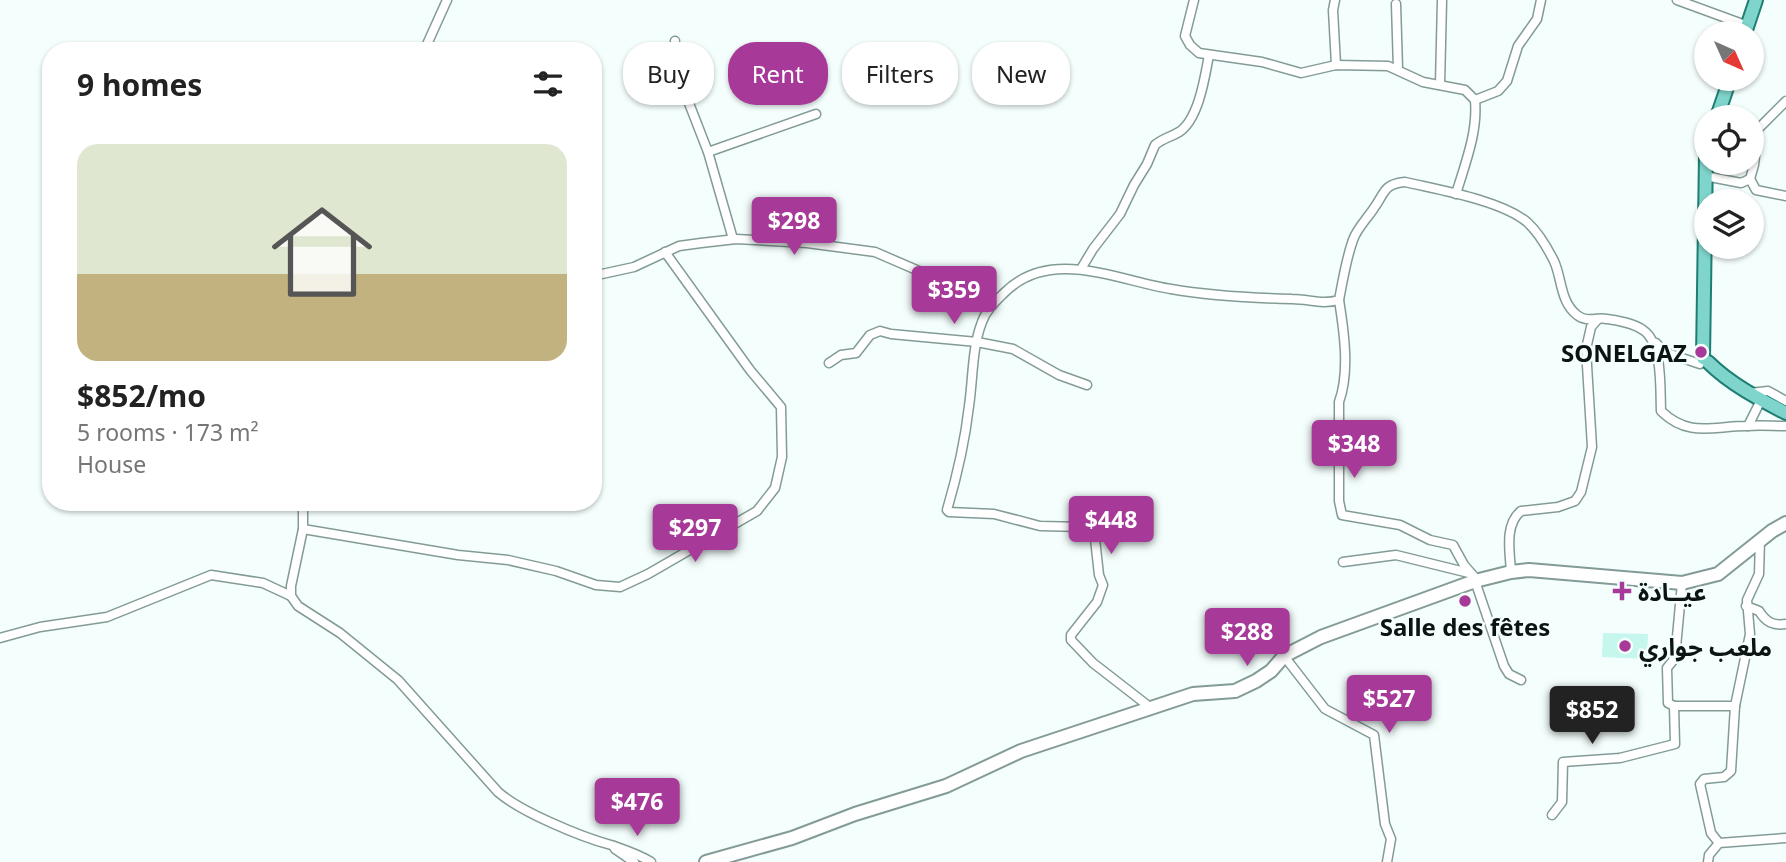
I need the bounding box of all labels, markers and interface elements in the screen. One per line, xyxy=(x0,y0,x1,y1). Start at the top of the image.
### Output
north arrow xyxy=(1694,21,1764,91)
map controls xyxy=(1694,21,1764,259)
chip: Buy xyxy=(623,42,714,105)
chip: Rent xyxy=(728,42,828,105)
chip: Filters xyxy=(842,42,958,105)
chip: New xyxy=(972,42,1070,105)
text: 9 homes xyxy=(77,64,202,105)
icon: filters xyxy=(529,65,567,103)
button: locate xyxy=(1694,105,1764,175)
icon: home xyxy=(259,189,385,315)
button: layers xyxy=(1694,189,1764,259)
pin: $298 xyxy=(753,198,835,257)
text: $298 xyxy=(768,204,820,236)
pin: $359 xyxy=(913,266,995,326)
text: $359 xyxy=(928,273,980,305)
place label: SONELGAZ xyxy=(1561,336,1687,369)
marker: SONELGAZ xyxy=(1693,344,1709,360)
text: $852/mo xyxy=(77,375,206,416)
text: 5 rooms · 173 m² xyxy=(77,416,259,448)
pin: $348 xyxy=(1313,420,1395,480)
text: $348 xyxy=(1328,427,1380,459)
text: House xyxy=(77,448,146,480)
pin: $448 xyxy=(1070,496,1152,556)
text: $448 xyxy=(1085,503,1137,535)
pin: $297 xyxy=(654,504,736,564)
text: $297 xyxy=(669,511,721,543)
place label: عيــادة xyxy=(1638,575,1706,608)
marker: عيــادة xyxy=(1612,581,1632,601)
marker: Salle des fêtes xyxy=(1457,593,1473,609)
pin: $288 xyxy=(1206,608,1288,668)
place label: Salle des fêtes xyxy=(1380,610,1550,643)
text: $288 xyxy=(1221,615,1273,647)
place label: ملعب جواري xyxy=(1639,630,1772,667)
marker: ملعب جواري xyxy=(1617,638,1633,654)
pin: $527 xyxy=(1348,676,1430,735)
text: $527 xyxy=(1363,682,1415,714)
pin: $852 xyxy=(1551,686,1633,746)
text: $852 xyxy=(1566,693,1618,725)
pin: $476 xyxy=(596,778,678,838)
text: $476 xyxy=(611,785,663,817)

